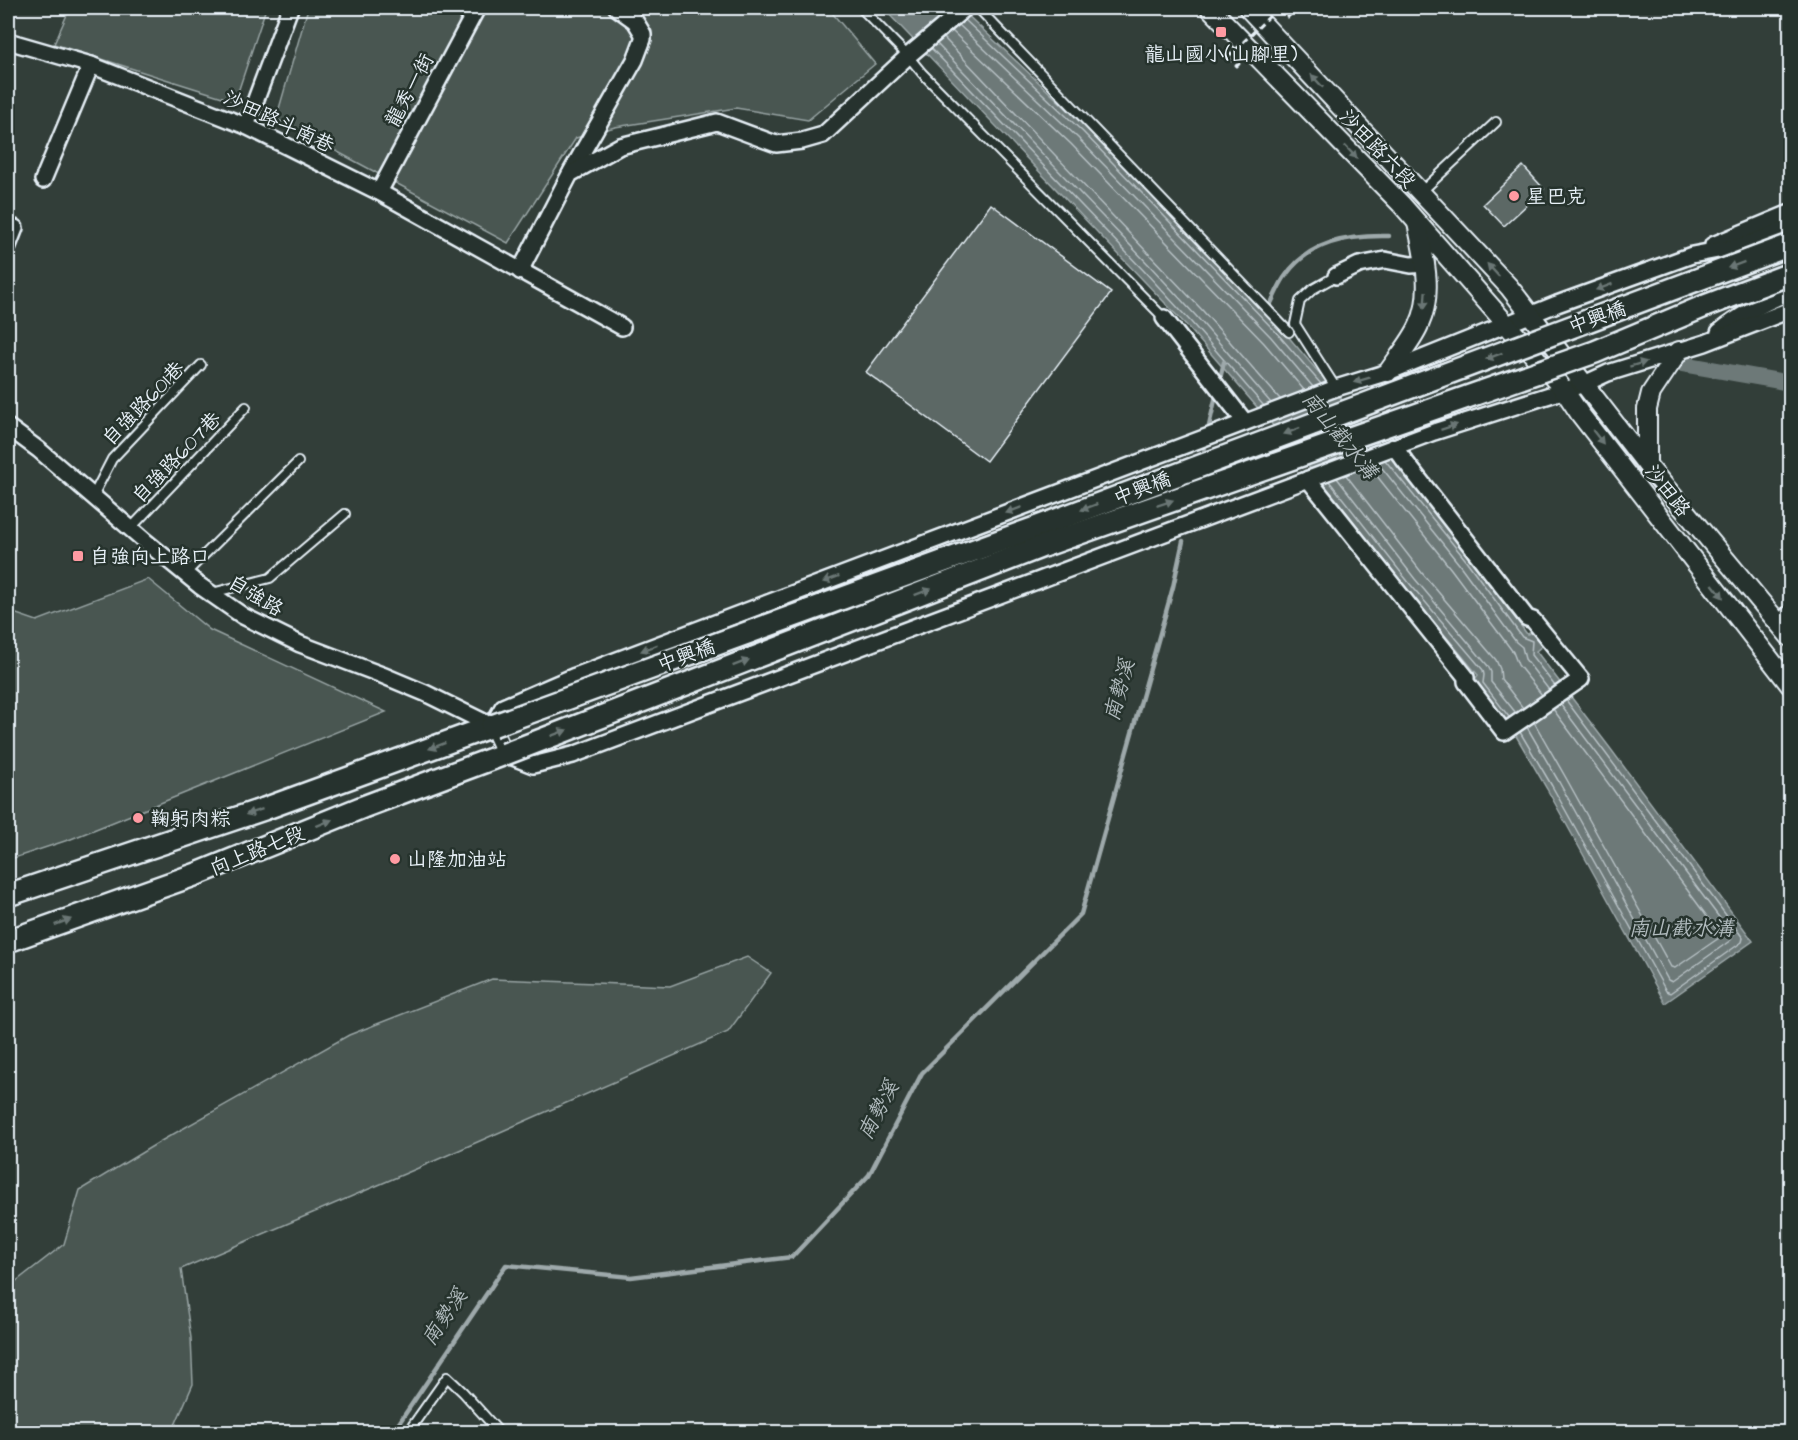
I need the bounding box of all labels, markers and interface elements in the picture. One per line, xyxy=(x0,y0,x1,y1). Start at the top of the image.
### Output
marker: 龍山國小(山腳里) xyxy=(1214,25,1228,39)
place label: 龍山國小(山腳里) xyxy=(1145,41,1298,69)
street label: 龍秀一街 xyxy=(379,49,441,132)
one-way arrow xyxy=(1310,74,1324,89)
street label: 沙田路斗南巷 xyxy=(218,84,340,160)
street label: 沙田路六段 xyxy=(1332,103,1422,194)
one-way arrow xyxy=(1344,145,1358,160)
place label: 星巴克 xyxy=(1526,183,1586,211)
marker: 星巴克 xyxy=(1507,189,1521,203)
one-way arrow xyxy=(1727,261,1745,271)
one-way arrow xyxy=(1487,263,1500,278)
one-way arrow xyxy=(1595,282,1613,292)
one-way arrow xyxy=(1420,291,1430,310)
street label: 中興橋 xyxy=(1564,295,1630,341)
one-way arrow xyxy=(1485,351,1503,361)
street label: 自強路601巷 xyxy=(96,355,192,452)
one-way arrow xyxy=(1629,359,1647,368)
one-way arrow xyxy=(1353,375,1371,385)
water label: 南山截水溝 xyxy=(1295,385,1385,487)
street label: 自強路607巷 xyxy=(126,405,228,510)
one-way arrow xyxy=(1440,422,1458,431)
one-way arrow xyxy=(1283,427,1301,437)
one-way arrow xyxy=(1592,429,1604,445)
street label: 沙田路 xyxy=(1638,458,1697,524)
street label: 中興橋 xyxy=(1109,465,1175,513)
one-way arrow xyxy=(1156,498,1174,508)
one-way arrow xyxy=(1080,503,1098,513)
one-way arrow xyxy=(1005,506,1023,515)
place label: 自強向上路口 xyxy=(90,543,210,571)
marker: 自強向上路口 xyxy=(71,549,85,563)
street label: 自強路 xyxy=(223,568,289,624)
one-way arrow xyxy=(822,574,840,584)
one-way arrow xyxy=(1712,583,1725,599)
one-way arrow xyxy=(914,587,932,597)
street label: 中興橋 xyxy=(653,633,719,679)
one-way arrow xyxy=(640,644,658,653)
water label: 南勢溪 xyxy=(1097,655,1142,724)
one-way arrow xyxy=(732,658,750,667)
one-way arrow xyxy=(551,728,569,738)
one-way arrow xyxy=(428,742,446,752)
place label: 鞠躬肉粽 xyxy=(150,805,231,833)
one-way arrow xyxy=(245,808,263,818)
marker: 鞠躬肉粽 xyxy=(131,811,145,825)
one-way arrow xyxy=(315,818,333,828)
street label: 向上路七段 xyxy=(206,819,309,883)
place label: 山隆加油站 xyxy=(407,846,507,874)
marker: 山隆加油站 xyxy=(388,852,402,866)
water label: 南山截水溝 xyxy=(1629,914,1735,943)
one-way arrow xyxy=(54,917,72,927)
water label: 南勢溪 xyxy=(851,1075,907,1145)
water label: 南勢溪 xyxy=(415,1282,475,1352)

